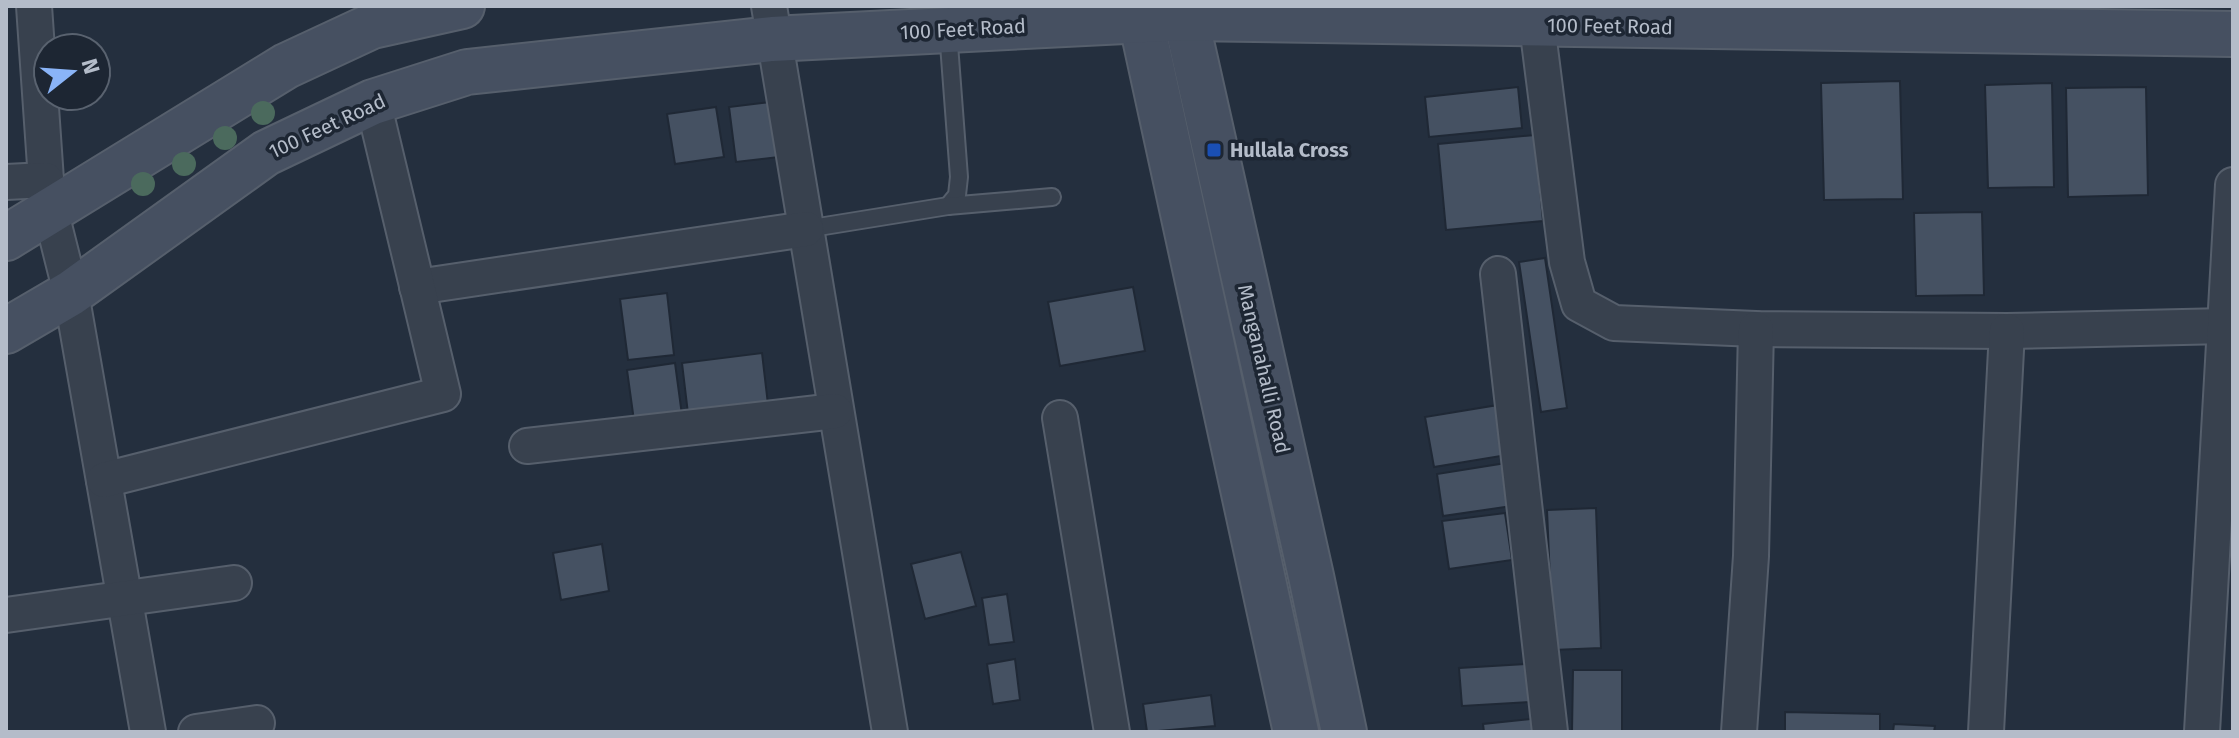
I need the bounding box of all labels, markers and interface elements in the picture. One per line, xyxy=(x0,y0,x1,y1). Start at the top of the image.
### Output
street label: 100 Feet Road xyxy=(1547,13,1673,39)
street label: 100 Feet Road xyxy=(900,14,1026,44)
north arrow xyxy=(32,32,112,112)
text: N xyxy=(76,55,106,77)
street label: 100 Feet Road xyxy=(265,89,389,163)
place label: Hullala Cross xyxy=(1230,138,1349,162)
marker: Hullala Cross xyxy=(1205,141,1223,159)
street label: Manganahalli Road xyxy=(1233,282,1295,456)

